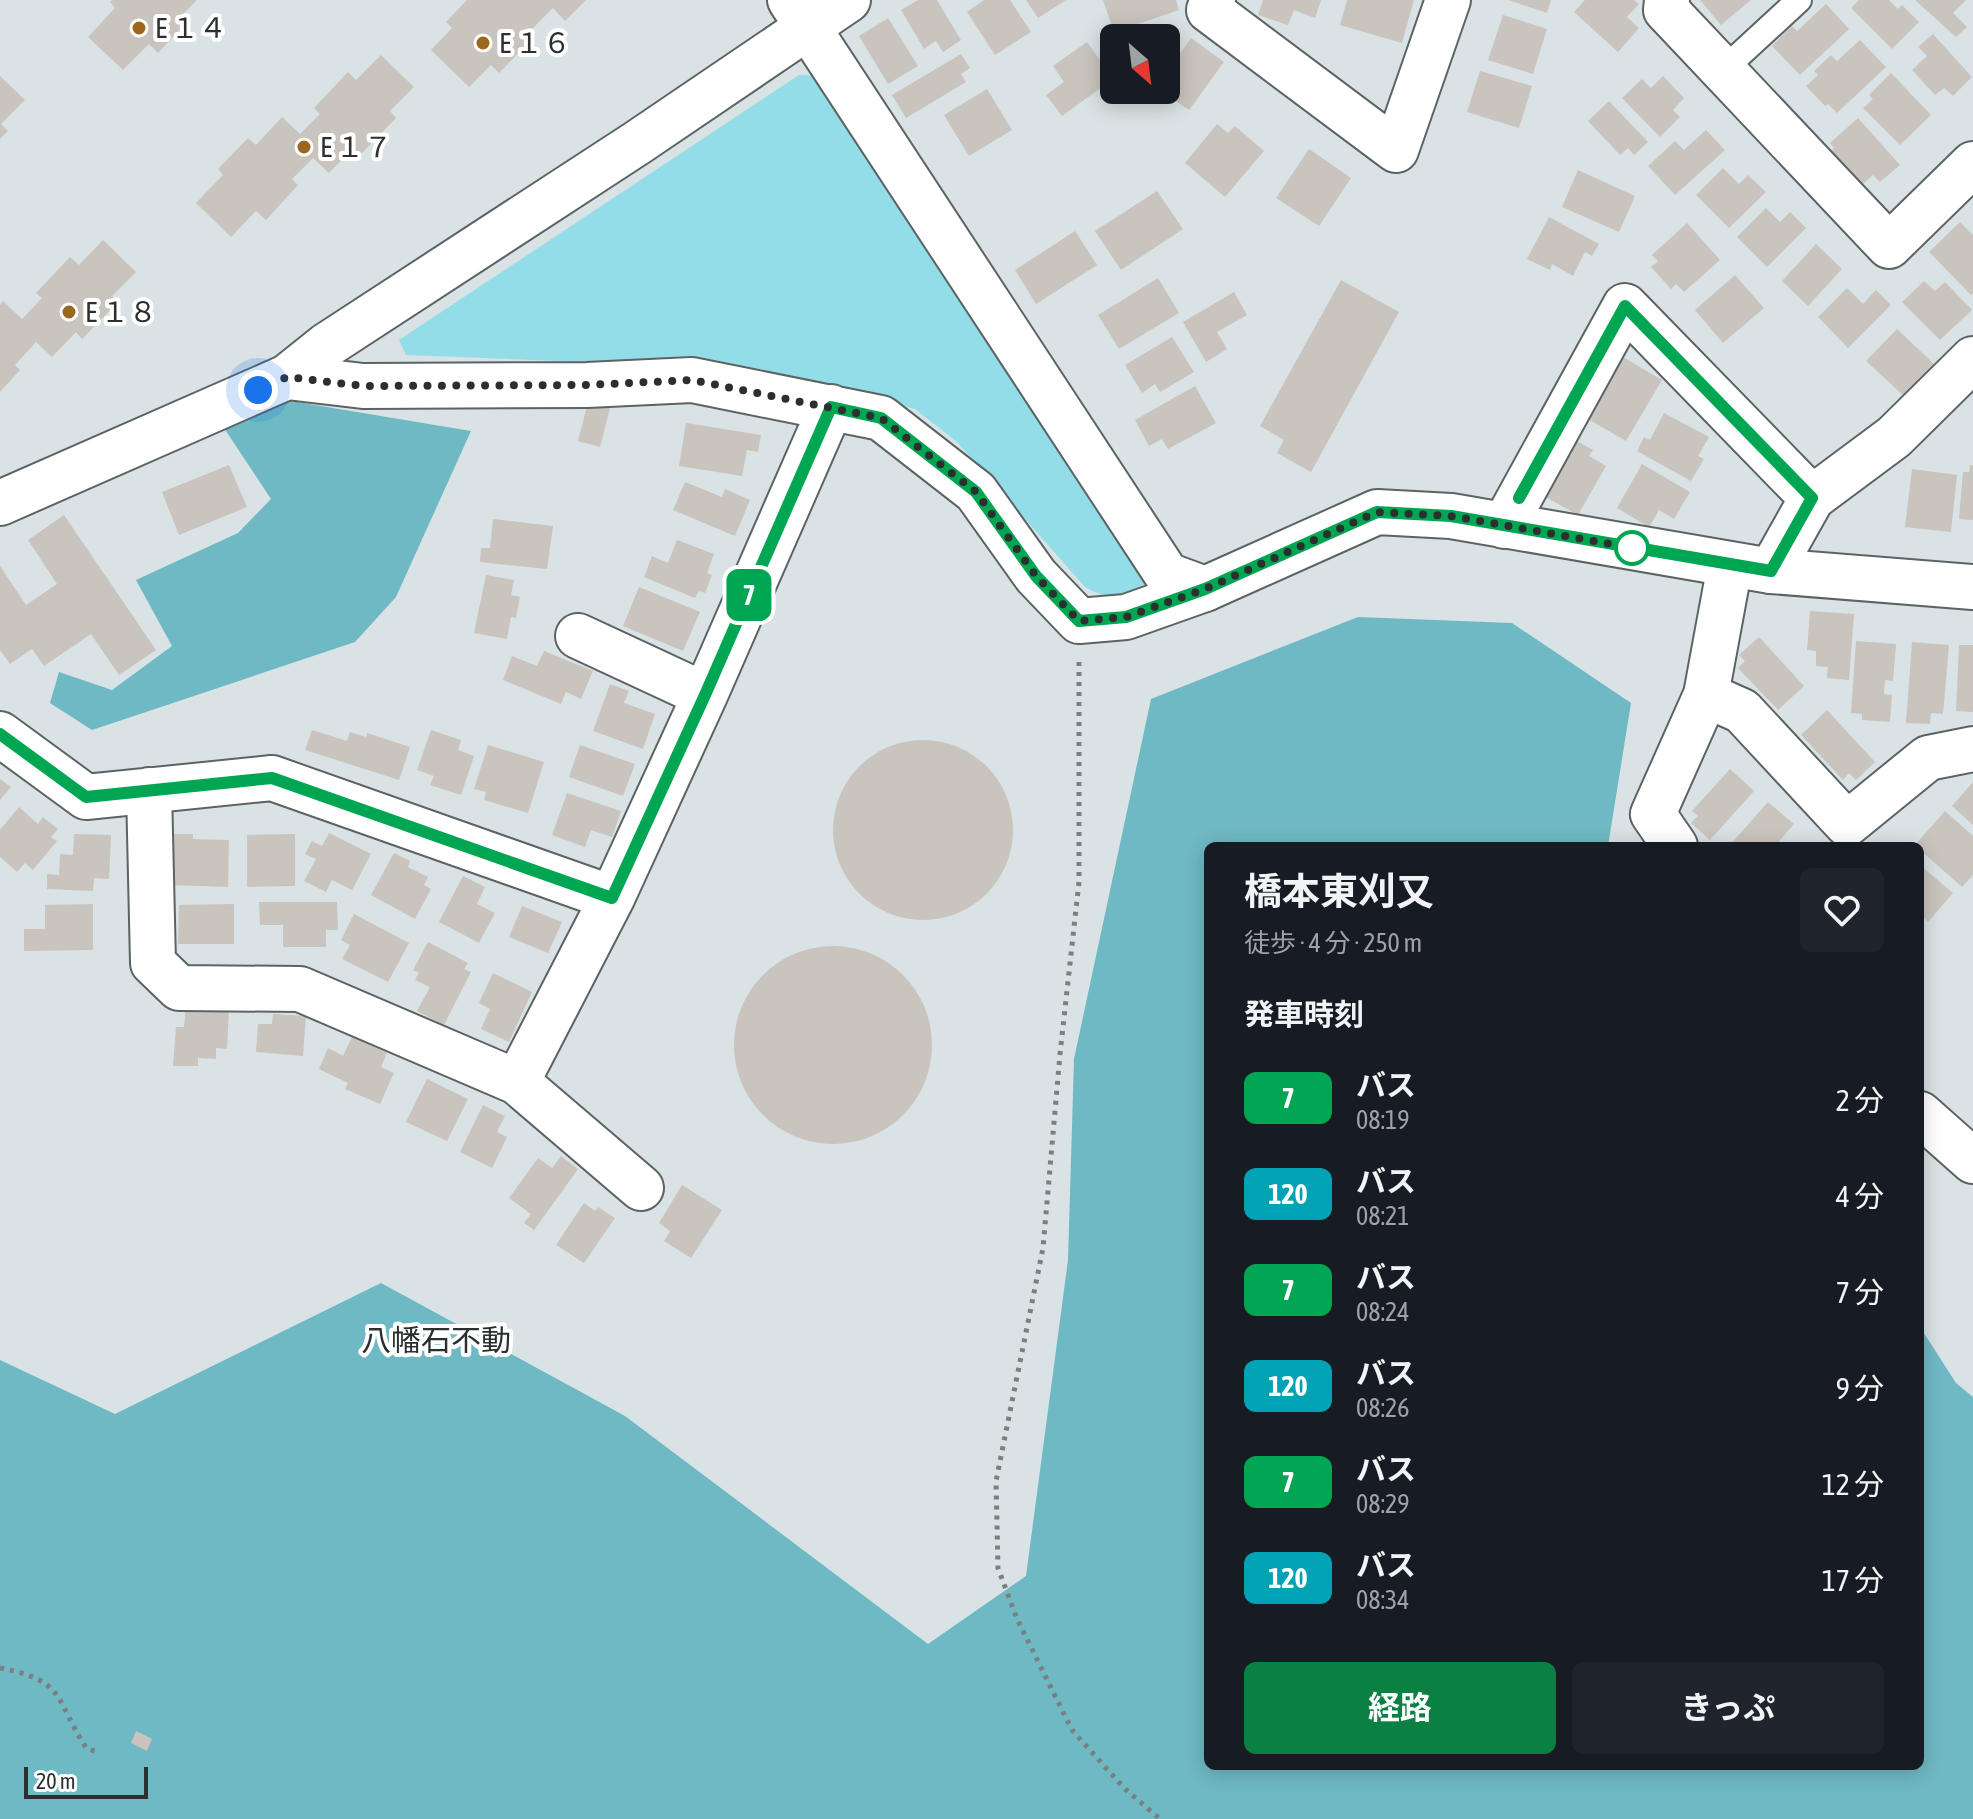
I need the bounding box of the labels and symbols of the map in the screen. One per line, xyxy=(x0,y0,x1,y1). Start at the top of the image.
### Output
place label: E １４ xyxy=(155,12,227,44)
marker: E １４ xyxy=(130,19,148,37)
north arrow xyxy=(1100,24,1180,104)
place label: E １６ xyxy=(499,27,571,59)
marker: E １６ xyxy=(474,34,492,52)
place label: E １７ xyxy=(320,131,392,163)
marker: E １７ xyxy=(295,138,313,156)
place label: E １８ xyxy=(85,296,157,328)
marker: E １８ xyxy=(60,303,78,321)
your location xyxy=(238,370,278,410)
unlabelled marker xyxy=(1615,531,1649,565)
line badge: 7 xyxy=(723,569,775,621)
district label: 八幡石不動 xyxy=(361,1323,511,1357)
scale bar xyxy=(24,1763,148,1799)

